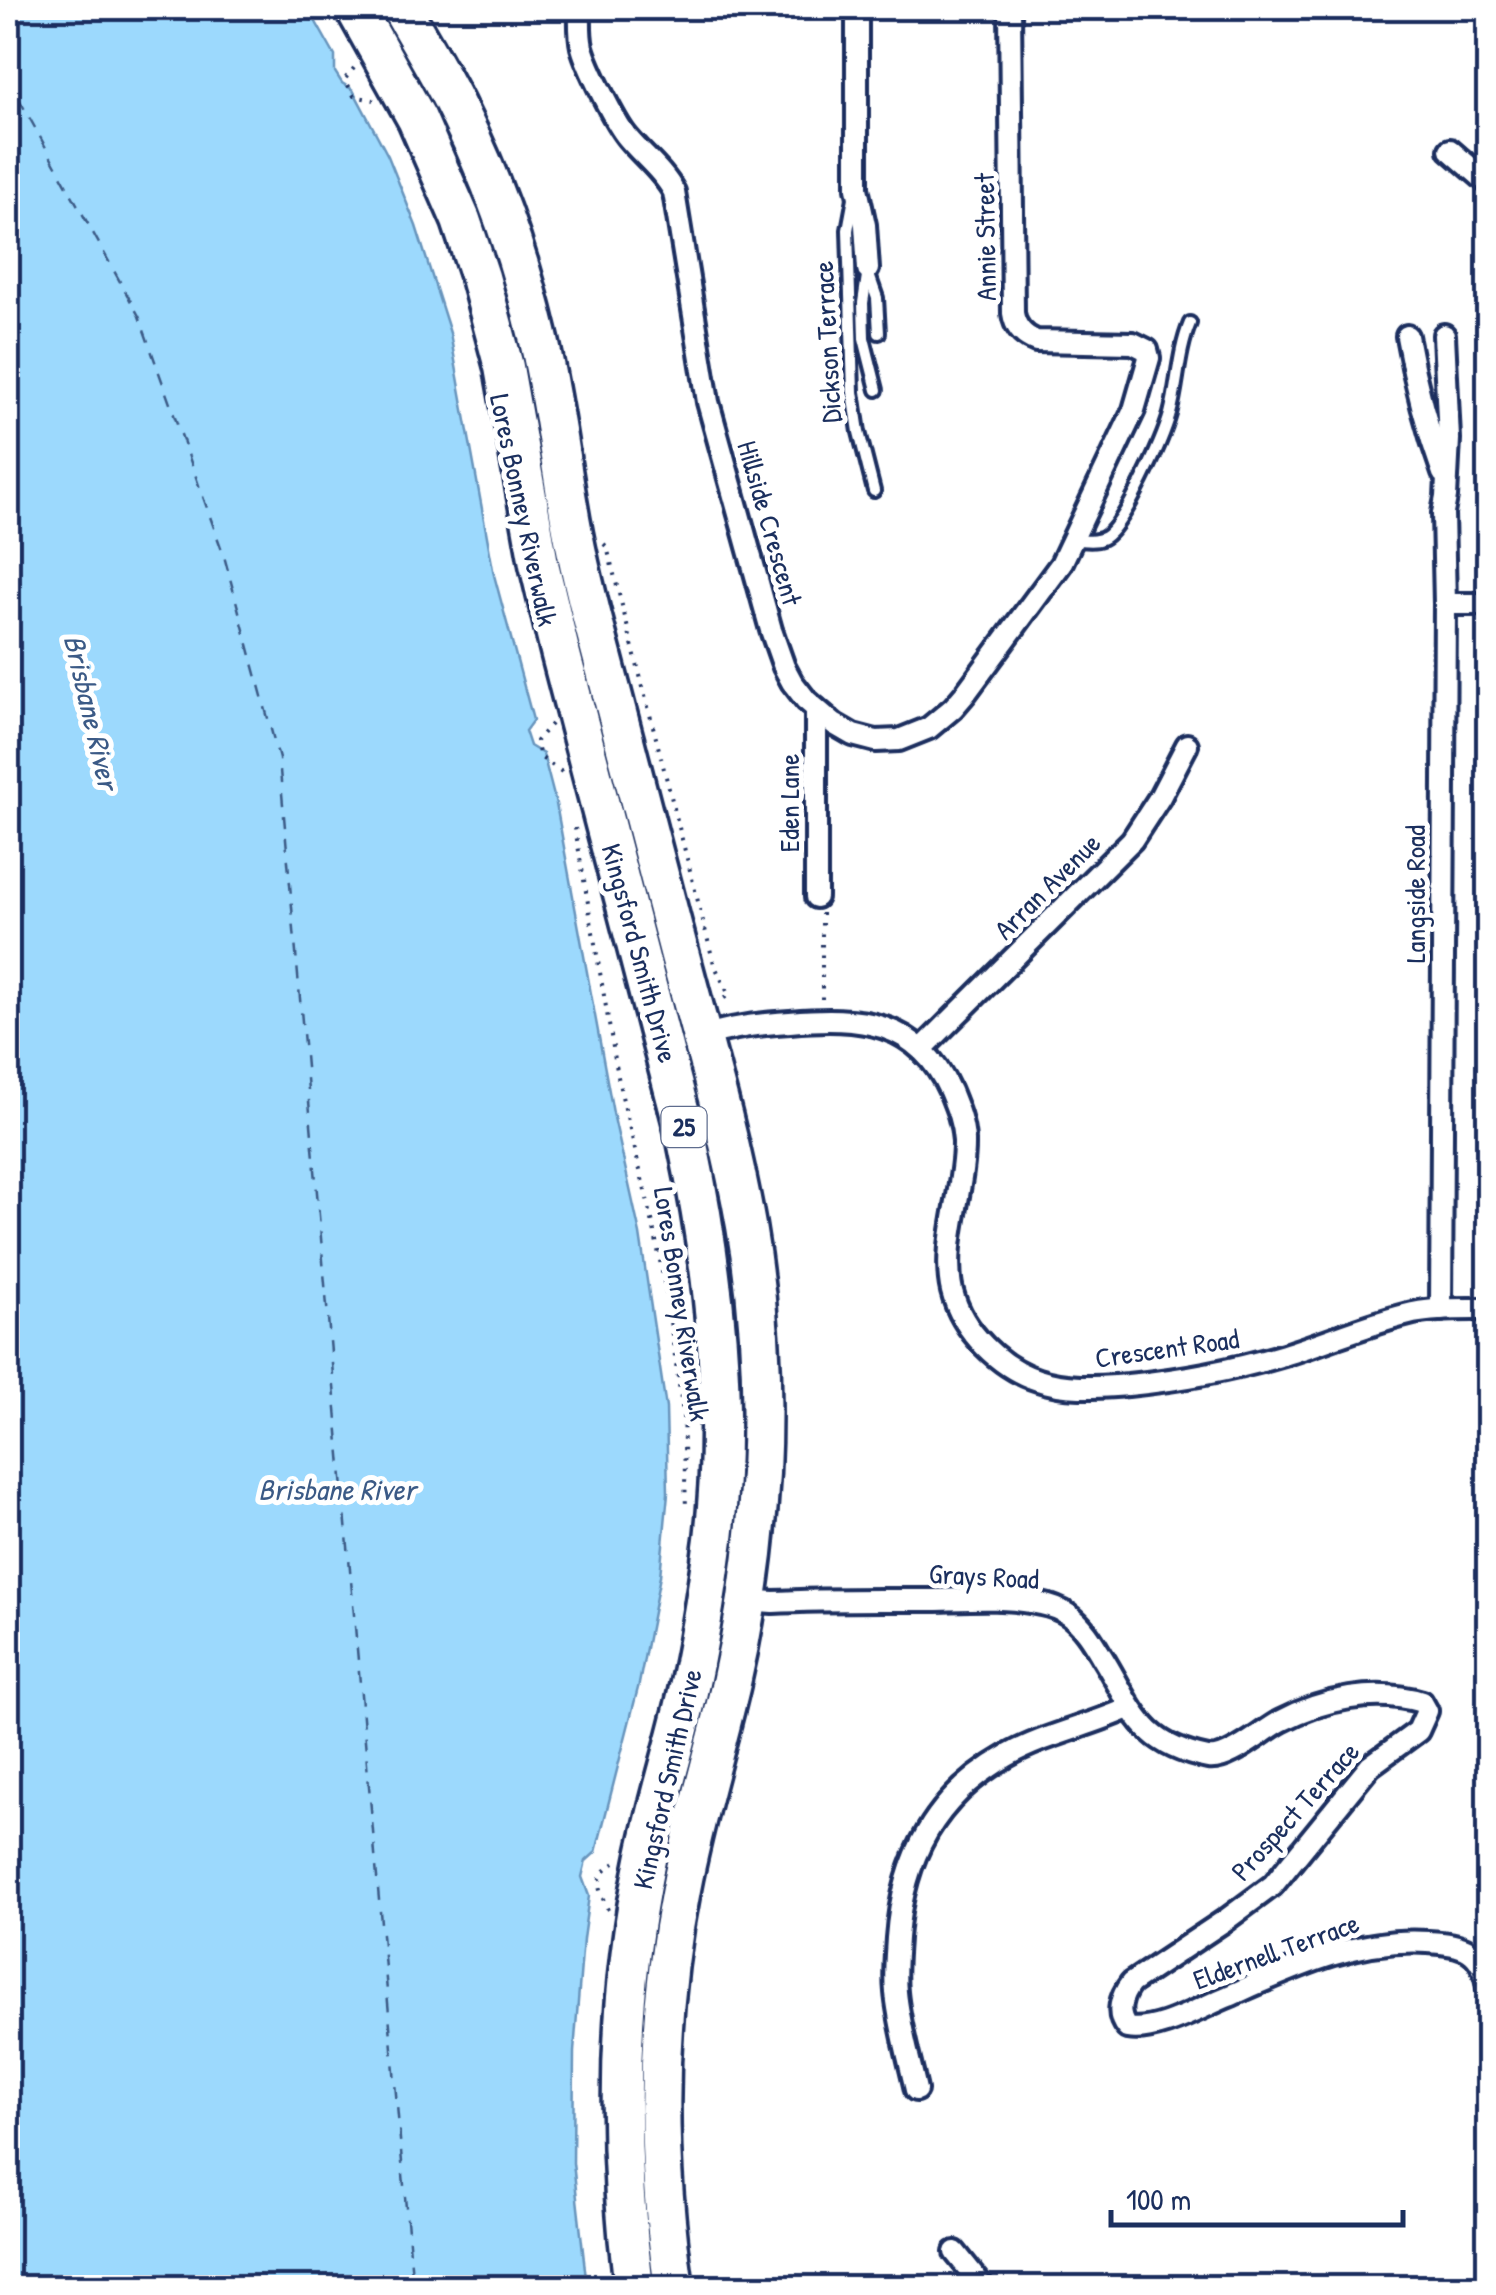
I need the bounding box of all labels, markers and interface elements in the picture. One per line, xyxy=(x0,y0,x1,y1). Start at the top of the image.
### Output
street label: Annie Street xyxy=(965,172,1005,301)
street label: Dickson Terrace xyxy=(804,260,850,424)
street label: Lores Bonney Riverwalk xyxy=(481,391,567,630)
street label: Hillside Crescent xyxy=(728,436,812,610)
water label: Brisbane River xyxy=(55,631,130,797)
street label: Eden Lane xyxy=(770,754,808,852)
street label: Arran Avenue xyxy=(985,824,1109,948)
street label: Langside Road xyxy=(1396,825,1434,963)
street label: Kingsford Smith Drive xyxy=(593,839,687,1067)
road number: 25 xyxy=(662,1107,706,1147)
street label: Lores Bonney Riverwalk xyxy=(645,1184,719,1424)
street label: Crescent Road xyxy=(1093,1319,1241,1377)
water label: Brisbane River xyxy=(258,1469,419,1509)
street label: Grays Road xyxy=(928,1554,1040,1598)
street label: Kingsford Smith Drive xyxy=(623,1665,711,1893)
street label: Prospect Terrace xyxy=(1222,1733,1368,1889)
street label: Eldernell Terrace xyxy=(1188,1903,1364,1999)
scale bar xyxy=(1111,2165,1404,2227)
text: 100 m xyxy=(1126,2179,1191,2219)

